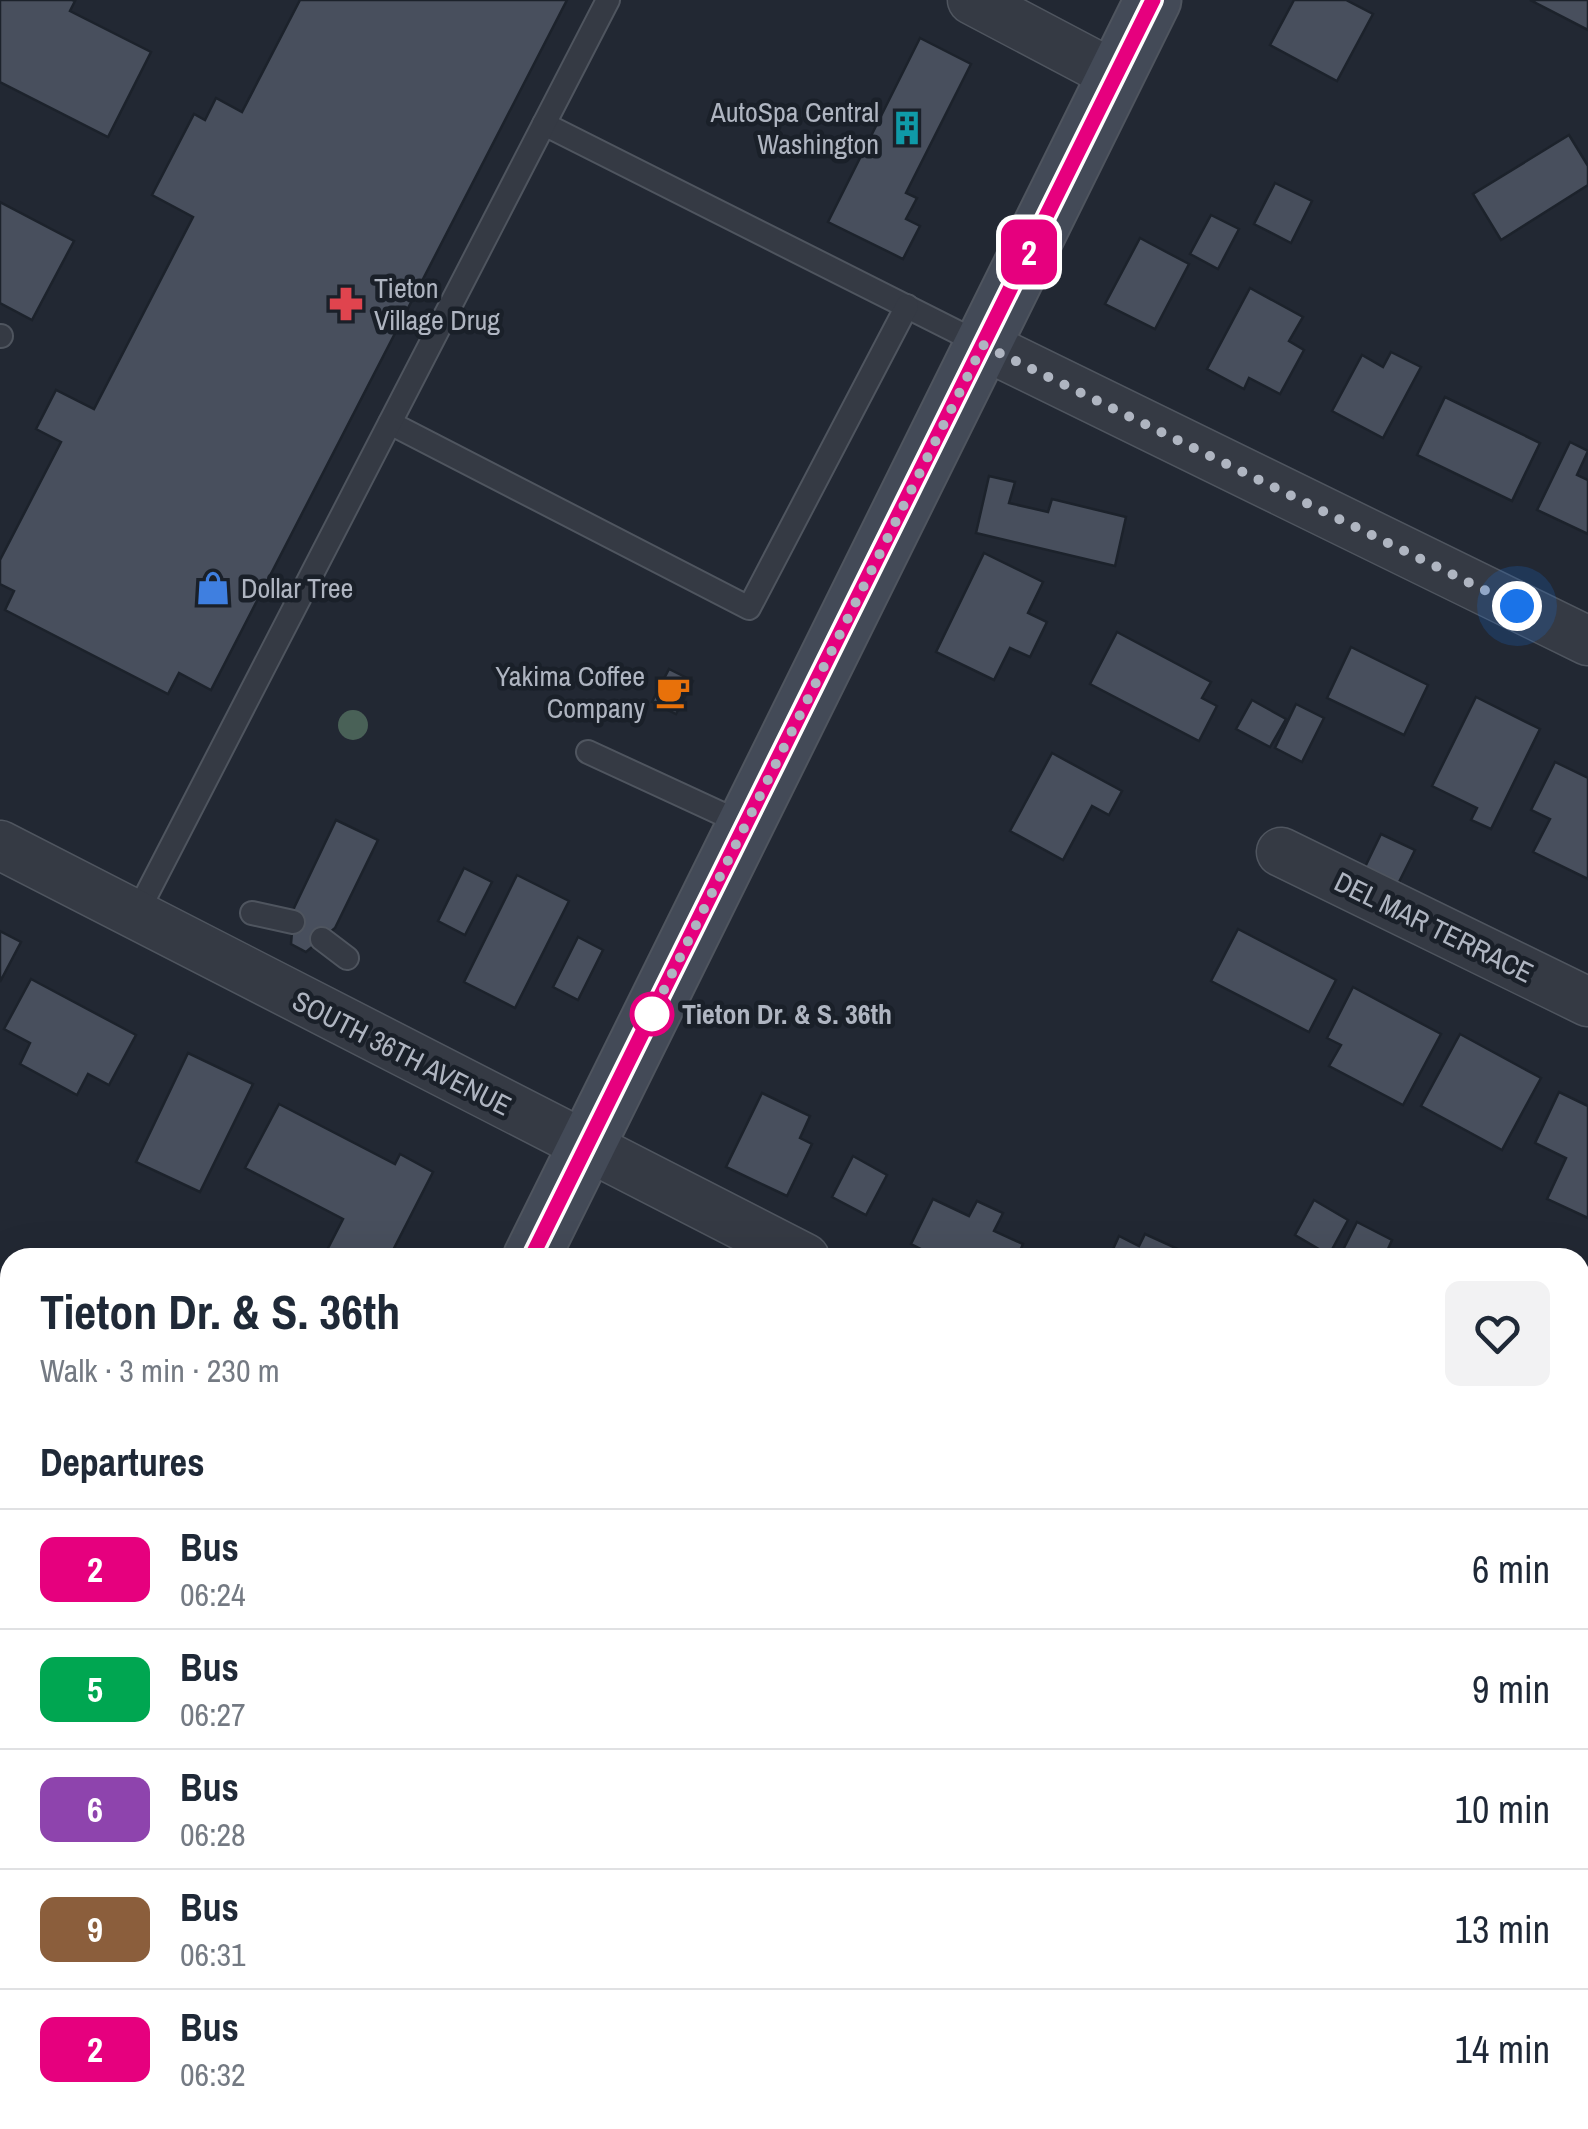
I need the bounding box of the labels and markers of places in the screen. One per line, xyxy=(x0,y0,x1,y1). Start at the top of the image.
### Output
place label: AutoSpa Central Washington xyxy=(710,93,879,163)
building icon: AutoSpa Central Washington xyxy=(888,109,926,147)
place label: Tieton Village Drug xyxy=(374,269,500,339)
pharmacy icon: Tieton Village Drug xyxy=(327,285,365,323)
shop icon: Dollar Tree xyxy=(194,569,232,607)
place label: Dollar Tree xyxy=(241,569,353,607)
place label: Yakima Coffee Company xyxy=(495,657,646,727)
cafe icon: Yakima Coffee Company xyxy=(654,673,692,711)
marker: Tieton Dr. & S. 36th xyxy=(631,993,673,1035)
place label: Tieton Dr. & S. 36th xyxy=(682,995,892,1033)

